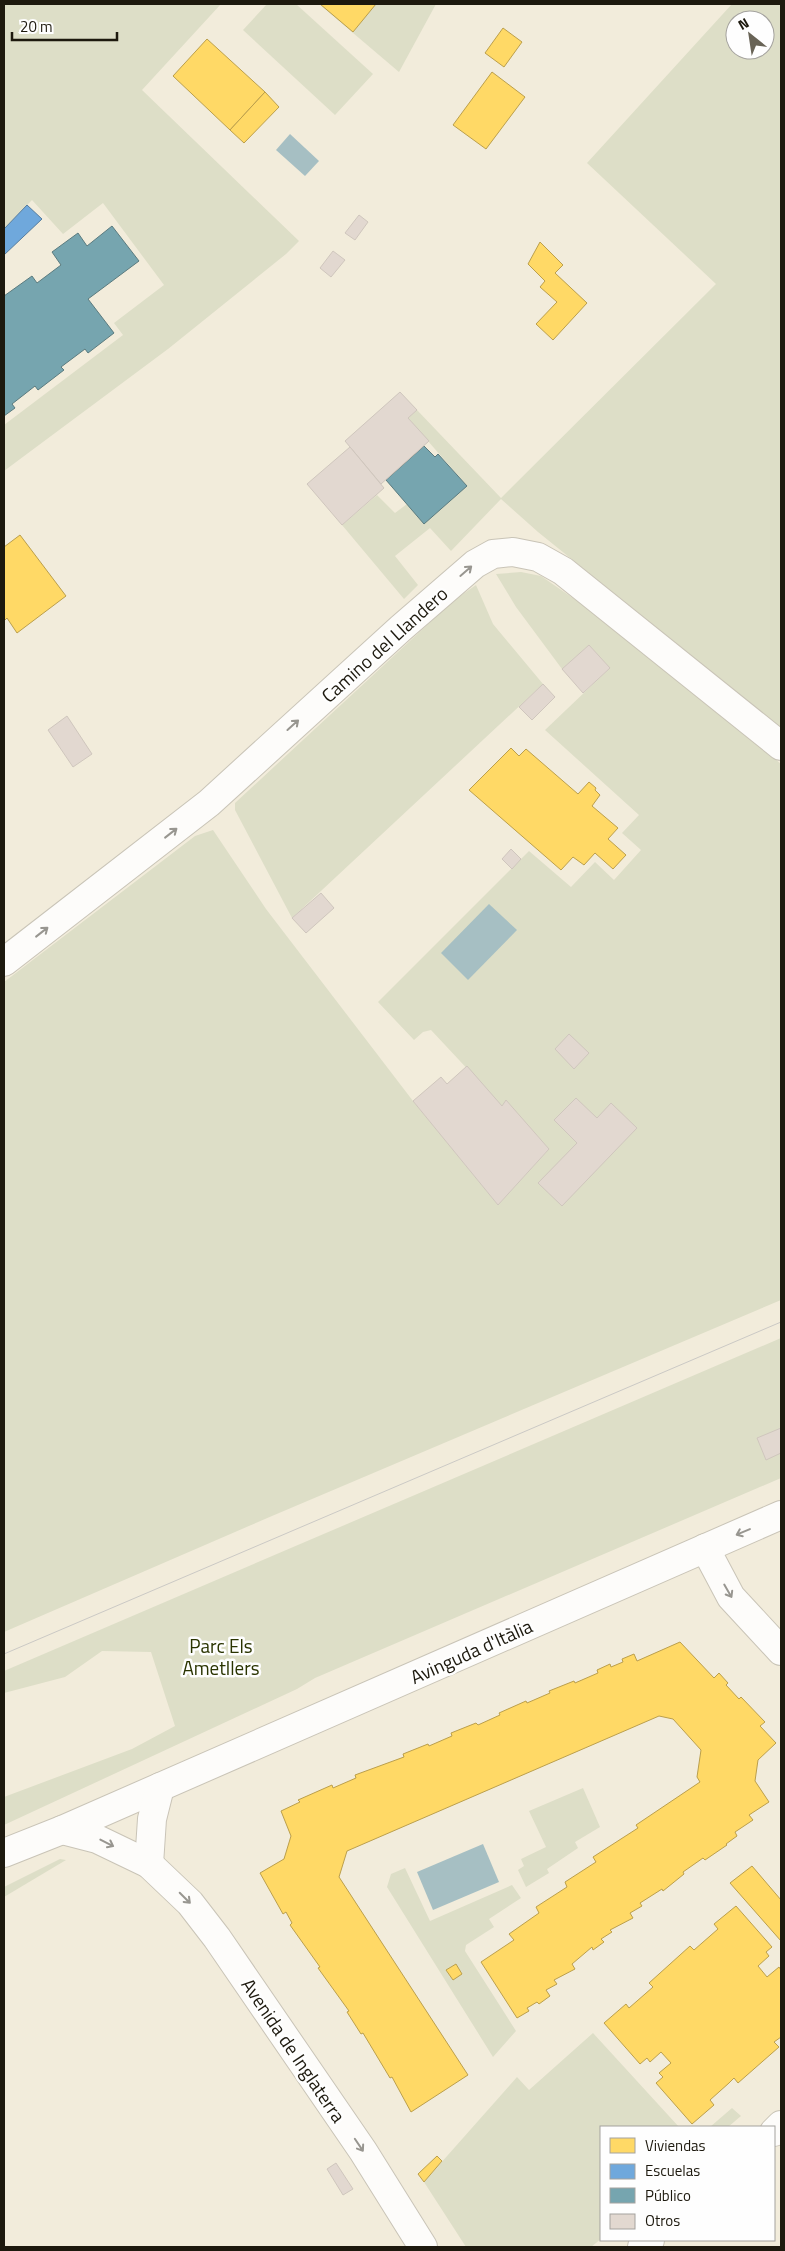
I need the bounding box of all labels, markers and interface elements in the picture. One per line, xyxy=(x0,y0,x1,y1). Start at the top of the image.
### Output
scale bar xyxy=(12,10,118,42)
north arrow xyxy=(725,10,775,60)
text: N xyxy=(734,12,753,35)
text: 20 m xyxy=(20,15,53,38)
one-way arrow xyxy=(460,565,473,577)
street label: Camino del Llandero xyxy=(314,579,454,709)
one-way arrow xyxy=(286,720,299,731)
one-way arrow xyxy=(164,828,178,838)
one-way arrow xyxy=(35,927,48,938)
one-way arrow xyxy=(736,1527,751,1537)
one-way arrow xyxy=(723,1583,733,1598)
street label: Avinguda d'Itàlia xyxy=(405,1611,537,1691)
park label: Parc Els Ametllers xyxy=(182,1631,260,1682)
one-way arrow xyxy=(99,1839,114,1848)
one-way arrow xyxy=(178,1892,191,1904)
street label: Avenida de Inglaterra xyxy=(235,1972,354,2129)
legend xyxy=(600,2126,775,2241)
text: Viviendas xyxy=(645,2134,706,2157)
one-way arrow xyxy=(354,2138,364,2152)
text: Escuelas xyxy=(645,2159,700,2182)
text: Público xyxy=(645,2184,691,2207)
text: Otros xyxy=(645,2209,680,2232)

